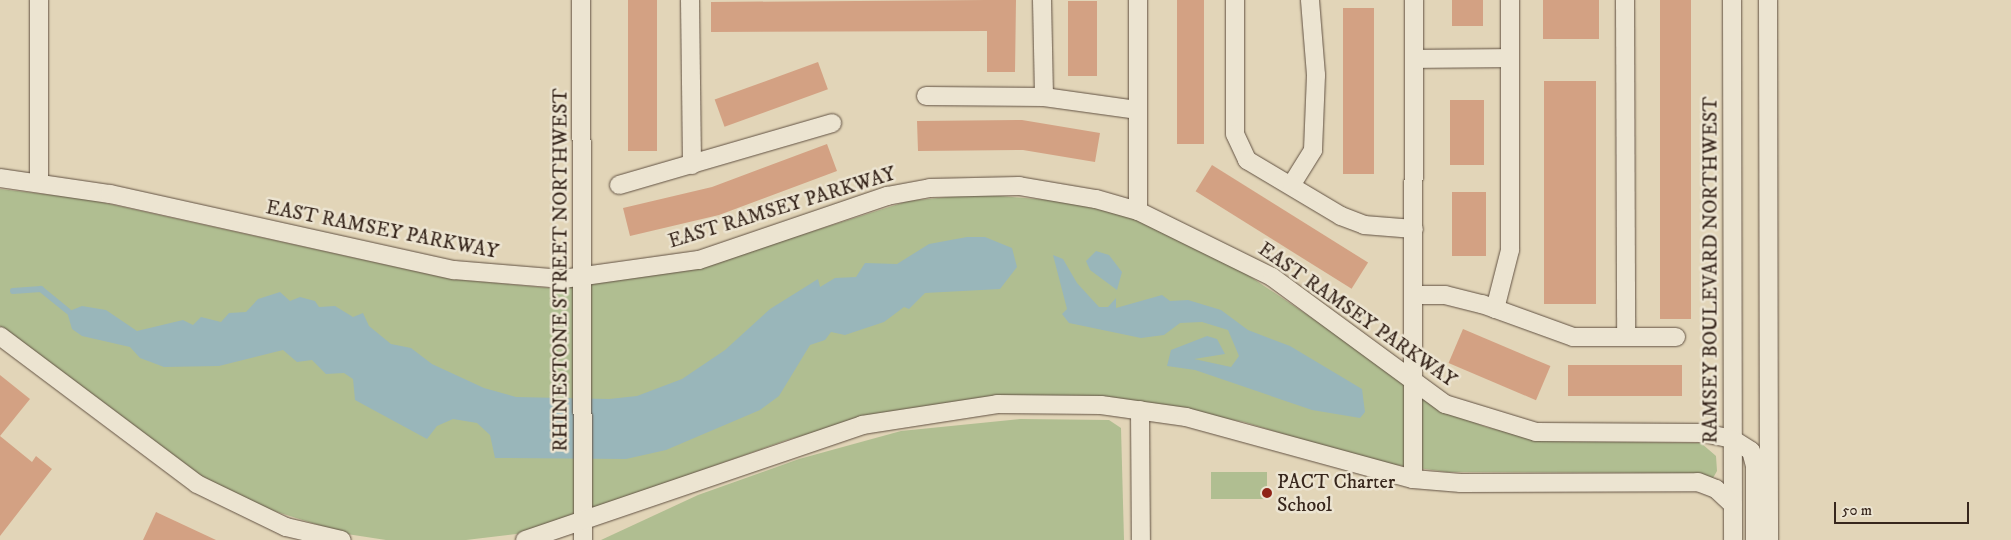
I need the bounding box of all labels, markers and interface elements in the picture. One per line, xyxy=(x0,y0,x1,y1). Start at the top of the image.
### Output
street label: RHINESTONE STREET NORTHWEST xyxy=(549,88,573,452)
street label: RAMSEY BOULEVARD NORTHWEST xyxy=(1699,96,1723,444)
street label: EAST RAMSEY PARKWAY xyxy=(666,162,898,254)
street label: EAST RAMSEY PARKWAY xyxy=(264,196,500,264)
street label: EAST RAMSEY PARKWAY xyxy=(1253,237,1461,393)
place label: PACT Charter School xyxy=(1277,470,1395,517)
marker: PACT Charter School xyxy=(1261,487,1273,499)
scale bar xyxy=(1836,492,1971,524)
text: 50 m xyxy=(1842,501,1872,520)

